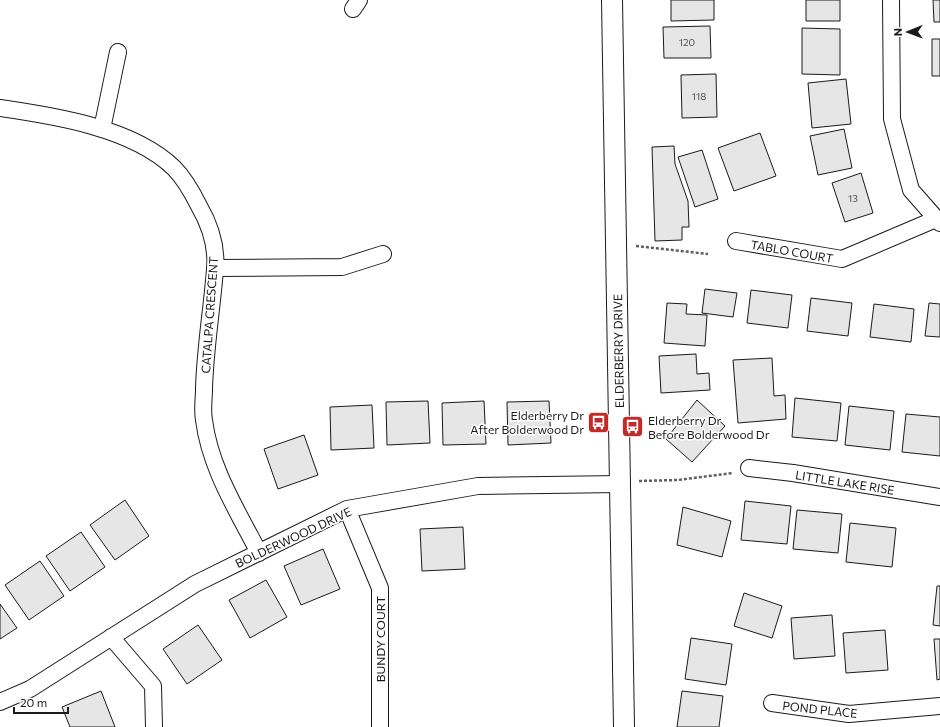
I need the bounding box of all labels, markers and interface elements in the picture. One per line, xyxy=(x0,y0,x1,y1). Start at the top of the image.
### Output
north arrow xyxy=(888,12,928,52)
text: N xyxy=(891,28,904,36)
house number: 120 xyxy=(679,36,695,48)
house number: 118 xyxy=(692,90,706,102)
house number: 13 xyxy=(848,192,858,204)
street label: TABLO COURT xyxy=(750,237,835,265)
street label: CATALPA CRESCENT xyxy=(198,256,220,374)
street label: ELDERBERRY DRIVE xyxy=(610,294,626,408)
place label: Elderberry Dr After Bolderwood Dr xyxy=(470,408,584,436)
bus stop icon: Elderberry Dr After Bolderwood Dr xyxy=(586,409,612,435)
place label: Elderberry Dr Before Bolderwood Dr xyxy=(648,413,770,441)
bus stop icon: Elderberry Dr Before Bolderwood Dr xyxy=(619,414,645,440)
street label: LITTLE LAKE RISE xyxy=(794,467,896,497)
street label: BOLDERWOOD DRIVE xyxy=(233,504,353,570)
street label: BUNDY COURT xyxy=(373,596,387,682)
scale bar xyxy=(14,689,68,715)
text: 20 m xyxy=(20,695,47,709)
street label: POND PLACE xyxy=(782,698,858,720)

